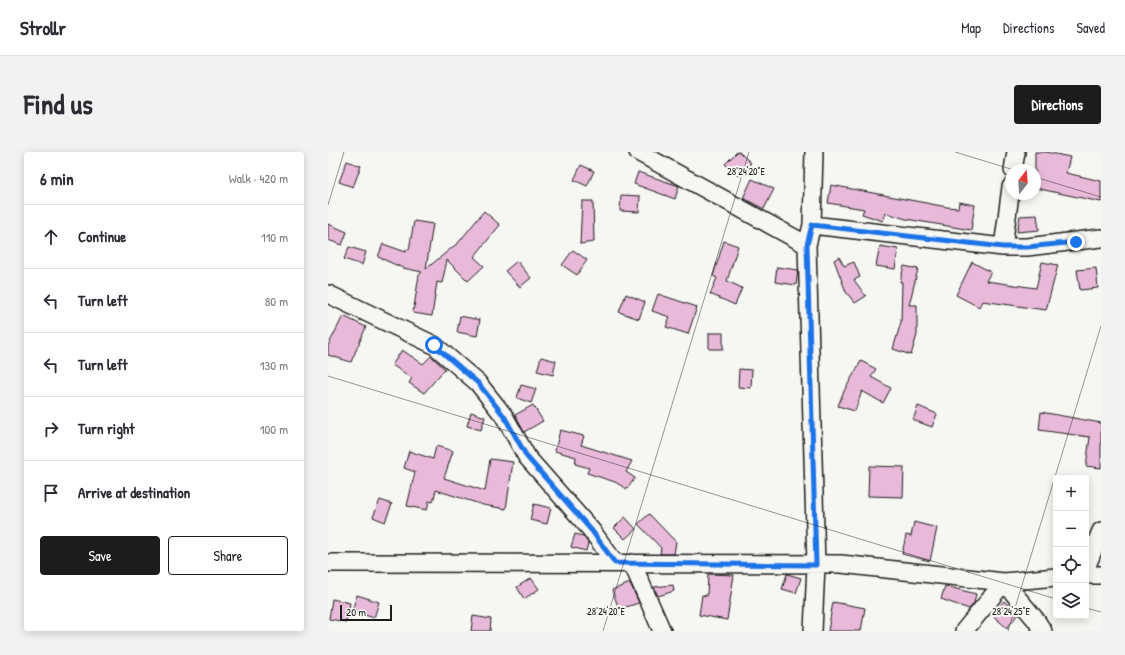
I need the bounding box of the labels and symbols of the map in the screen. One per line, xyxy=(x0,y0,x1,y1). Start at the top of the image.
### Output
north arrow xyxy=(1005,164,1041,200)
text: 28°24'20"E xyxy=(727,165,766,178)
route end xyxy=(1067,233,1085,251)
route start xyxy=(425,336,443,354)
scale bar xyxy=(340,603,392,622)
text: 28°24'20"E xyxy=(587,605,626,618)
text: 28°24'25"E xyxy=(992,605,1030,618)

